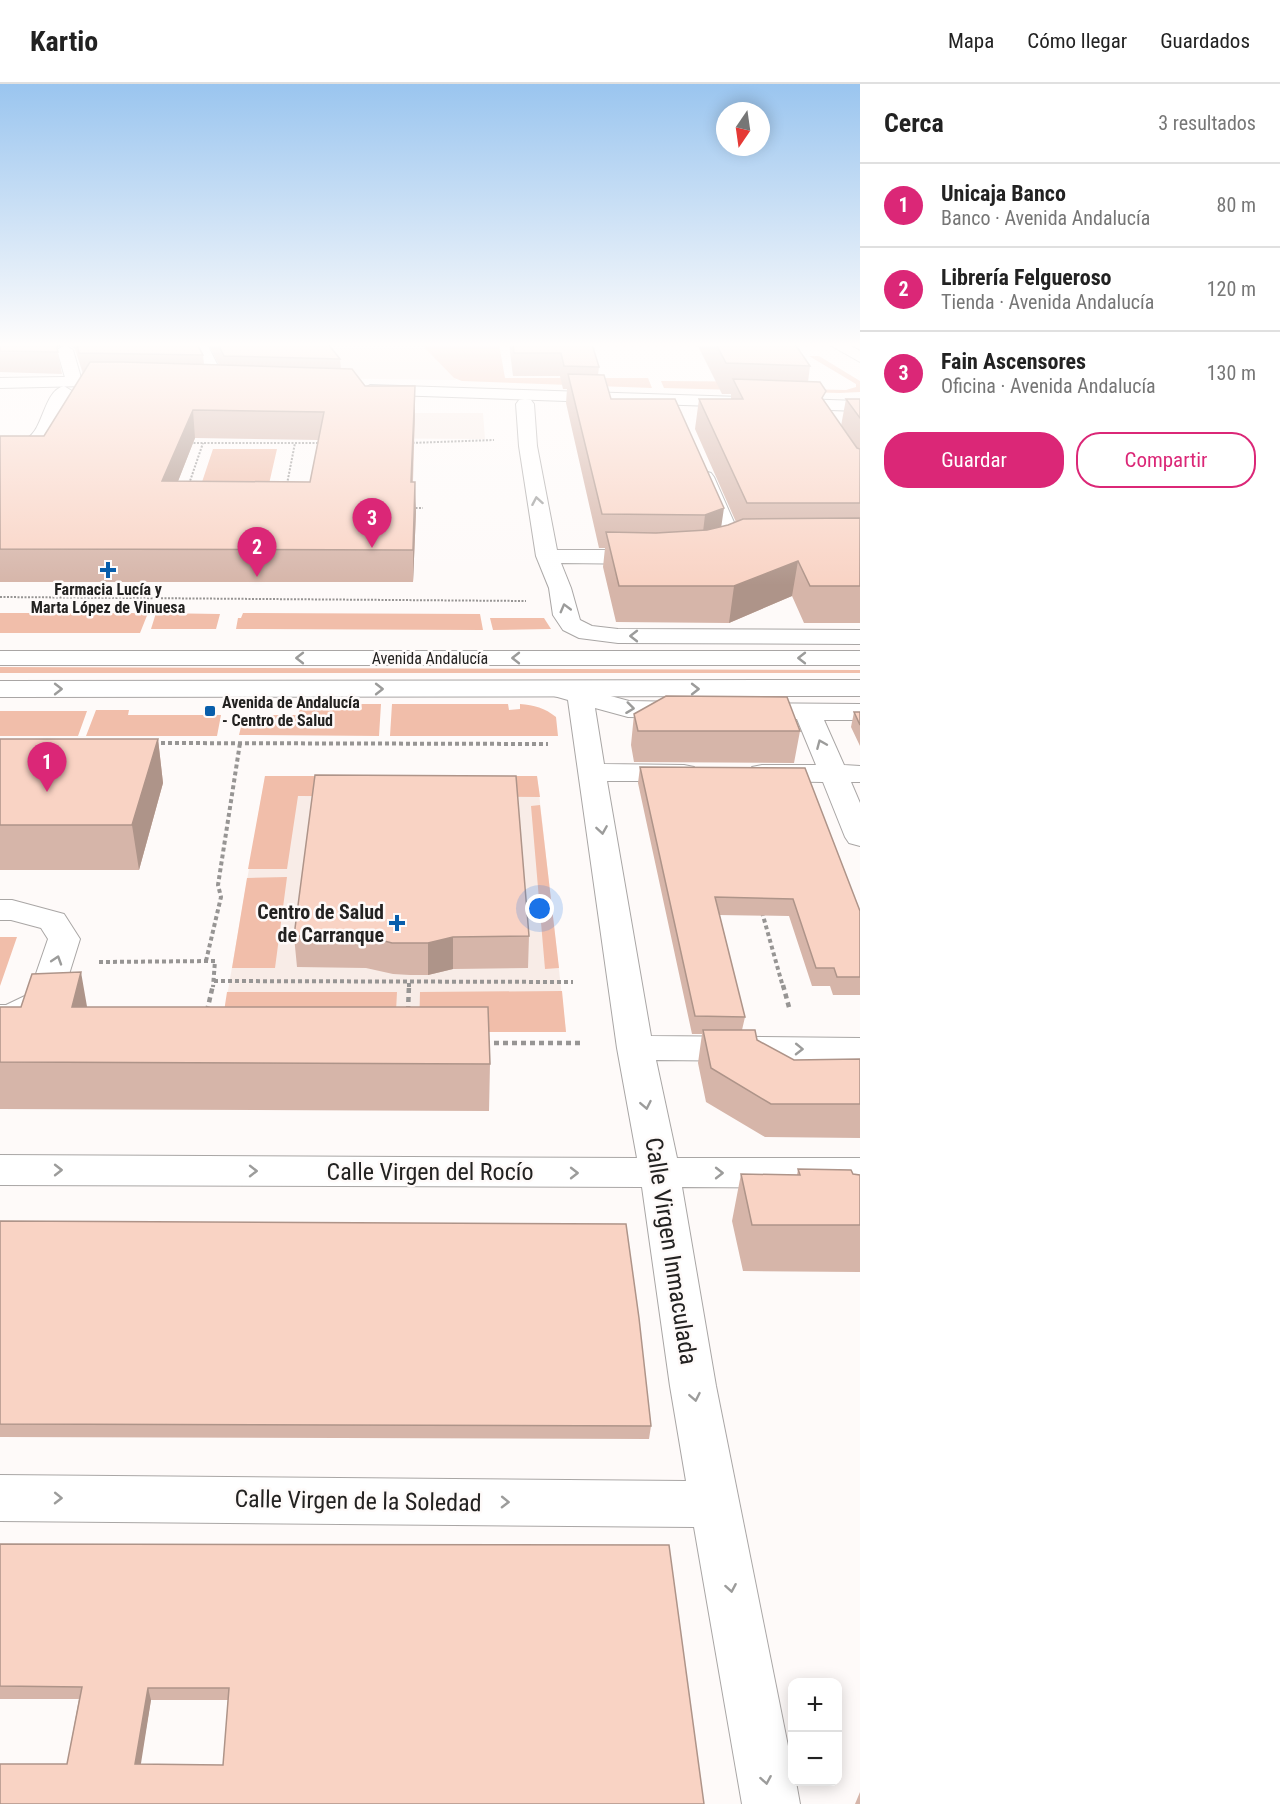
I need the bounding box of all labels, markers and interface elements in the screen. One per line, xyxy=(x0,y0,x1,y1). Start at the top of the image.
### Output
text: Kartio xyxy=(30,25,98,58)
text: Mapa xyxy=(948,29,994,53)
text: Cómo llegar xyxy=(1027,29,1127,53)
text: Guardados xyxy=(1160,29,1250,53)
north arrow xyxy=(716,102,770,156)
text: Cerca xyxy=(884,108,944,138)
text: 3 resultados xyxy=(1158,111,1256,135)
text: Unicaja Banco xyxy=(941,181,1066,206)
text: 1 xyxy=(898,193,909,217)
text: 80 m xyxy=(1217,193,1256,217)
text: Banco · Avenida Andalucía xyxy=(941,206,1150,230)
text: Librería Felgueroso xyxy=(941,265,1112,290)
text: 2 xyxy=(898,277,909,301)
text: 120 m xyxy=(1207,277,1256,301)
text: Tienda · Avenida Andalucía xyxy=(941,290,1154,314)
text: Fain Ascensores xyxy=(941,349,1086,374)
text: 3 xyxy=(898,361,909,385)
text: 130 m xyxy=(1207,361,1256,385)
text: Oficina · Avenida Andalucía xyxy=(941,374,1156,398)
button: Guardar xyxy=(884,432,1064,488)
button: Compartir xyxy=(1076,432,1256,488)
one-way arrow xyxy=(532,496,544,506)
pin: 3 xyxy=(352,498,392,548)
pin: 2 xyxy=(238,528,276,577)
marker: Farmacia Lucía y Marta López de Vinuesa xyxy=(101,563,115,577)
place label: Farmacia Lucía y Marta López de Vinuesa xyxy=(31,580,186,617)
one-way arrow xyxy=(559,603,572,613)
one-way arrow xyxy=(629,630,638,642)
street label: Avenida Andalucía xyxy=(372,649,488,668)
one-way arrow xyxy=(295,652,304,664)
one-way arrow xyxy=(511,652,520,664)
one-way arrow xyxy=(797,652,806,664)
one-way arrow xyxy=(54,683,63,695)
one-way arrow xyxy=(375,683,384,695)
one-way arrow xyxy=(691,683,700,695)
place label: Avenida de Andalucía - Centro de Salud xyxy=(222,693,360,730)
one-way arrow xyxy=(625,701,634,714)
marker: Avenida de Andalucía - Centro de Salud xyxy=(203,704,217,718)
one-way arrow xyxy=(816,740,828,751)
pin: 1 xyxy=(28,742,66,792)
one-way arrow xyxy=(595,825,607,834)
your location xyxy=(525,894,554,923)
place label: Centro de Salud de Carranque xyxy=(257,900,384,947)
marker: Centro de Salud de Carranque xyxy=(388,914,406,932)
one-way arrow xyxy=(50,955,62,966)
one-way arrow xyxy=(794,1043,803,1055)
one-way arrow xyxy=(639,1100,652,1110)
street label: Calle Virgen Inmaculada xyxy=(639,1136,703,1366)
street label: Calle Virgen del Rocío xyxy=(327,1158,533,1186)
one-way arrow xyxy=(54,1164,63,1176)
one-way arrow xyxy=(249,1165,258,1177)
one-way arrow xyxy=(570,1167,579,1179)
one-way arrow xyxy=(714,1167,723,1179)
one-way arrow xyxy=(688,1391,701,1401)
street label: Calle Virgen de la Soledad xyxy=(234,1485,482,1517)
one-way arrow xyxy=(54,1492,63,1504)
one-way arrow xyxy=(501,1496,510,1508)
one-way arrow xyxy=(724,1583,737,1593)
map controls xyxy=(788,1678,842,1786)
button: + xyxy=(788,1678,842,1732)
button: − xyxy=(788,1732,842,1786)
one-way arrow xyxy=(760,1775,772,1785)

